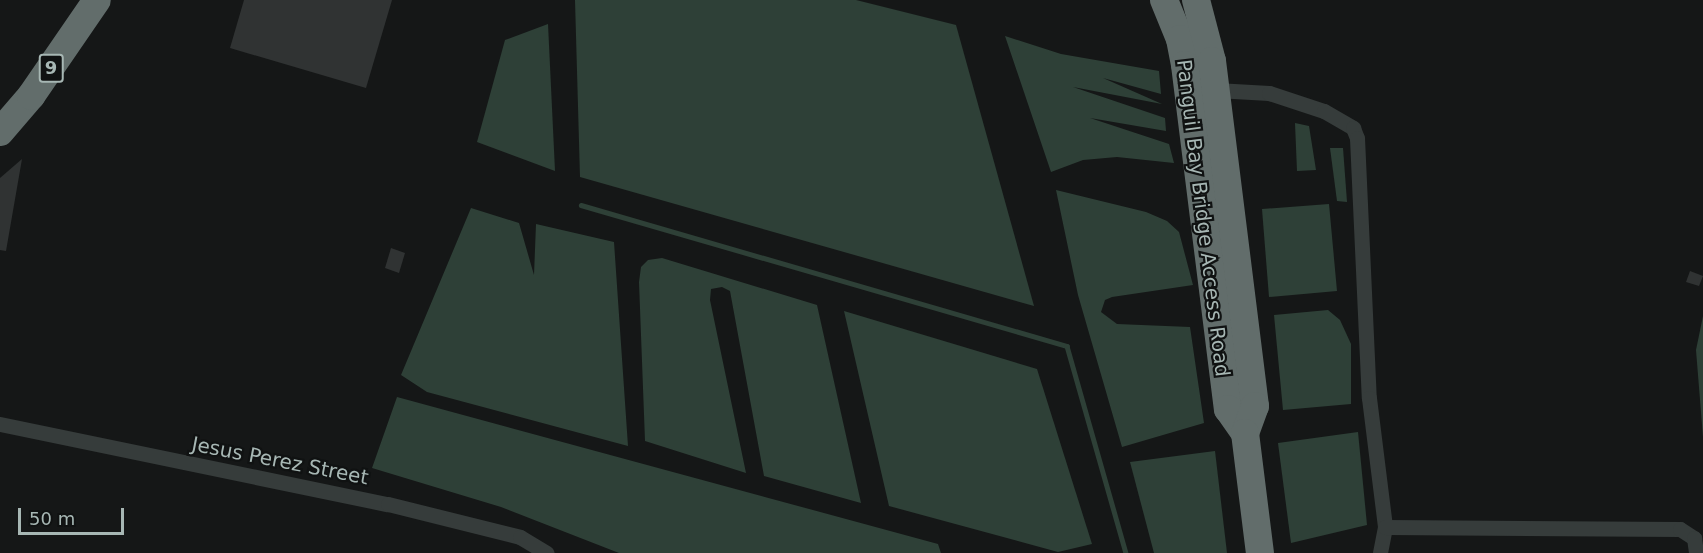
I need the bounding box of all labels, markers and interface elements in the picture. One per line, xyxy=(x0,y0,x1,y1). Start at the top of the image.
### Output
road number: 9 xyxy=(38,53,64,83)
street label: Panguil Bay Bridge Access Road xyxy=(1172,58,1234,378)
street label: Jesus Perez Street xyxy=(190,432,370,490)
scale bar xyxy=(21,496,128,534)
text: 50 m xyxy=(29,508,75,529)

